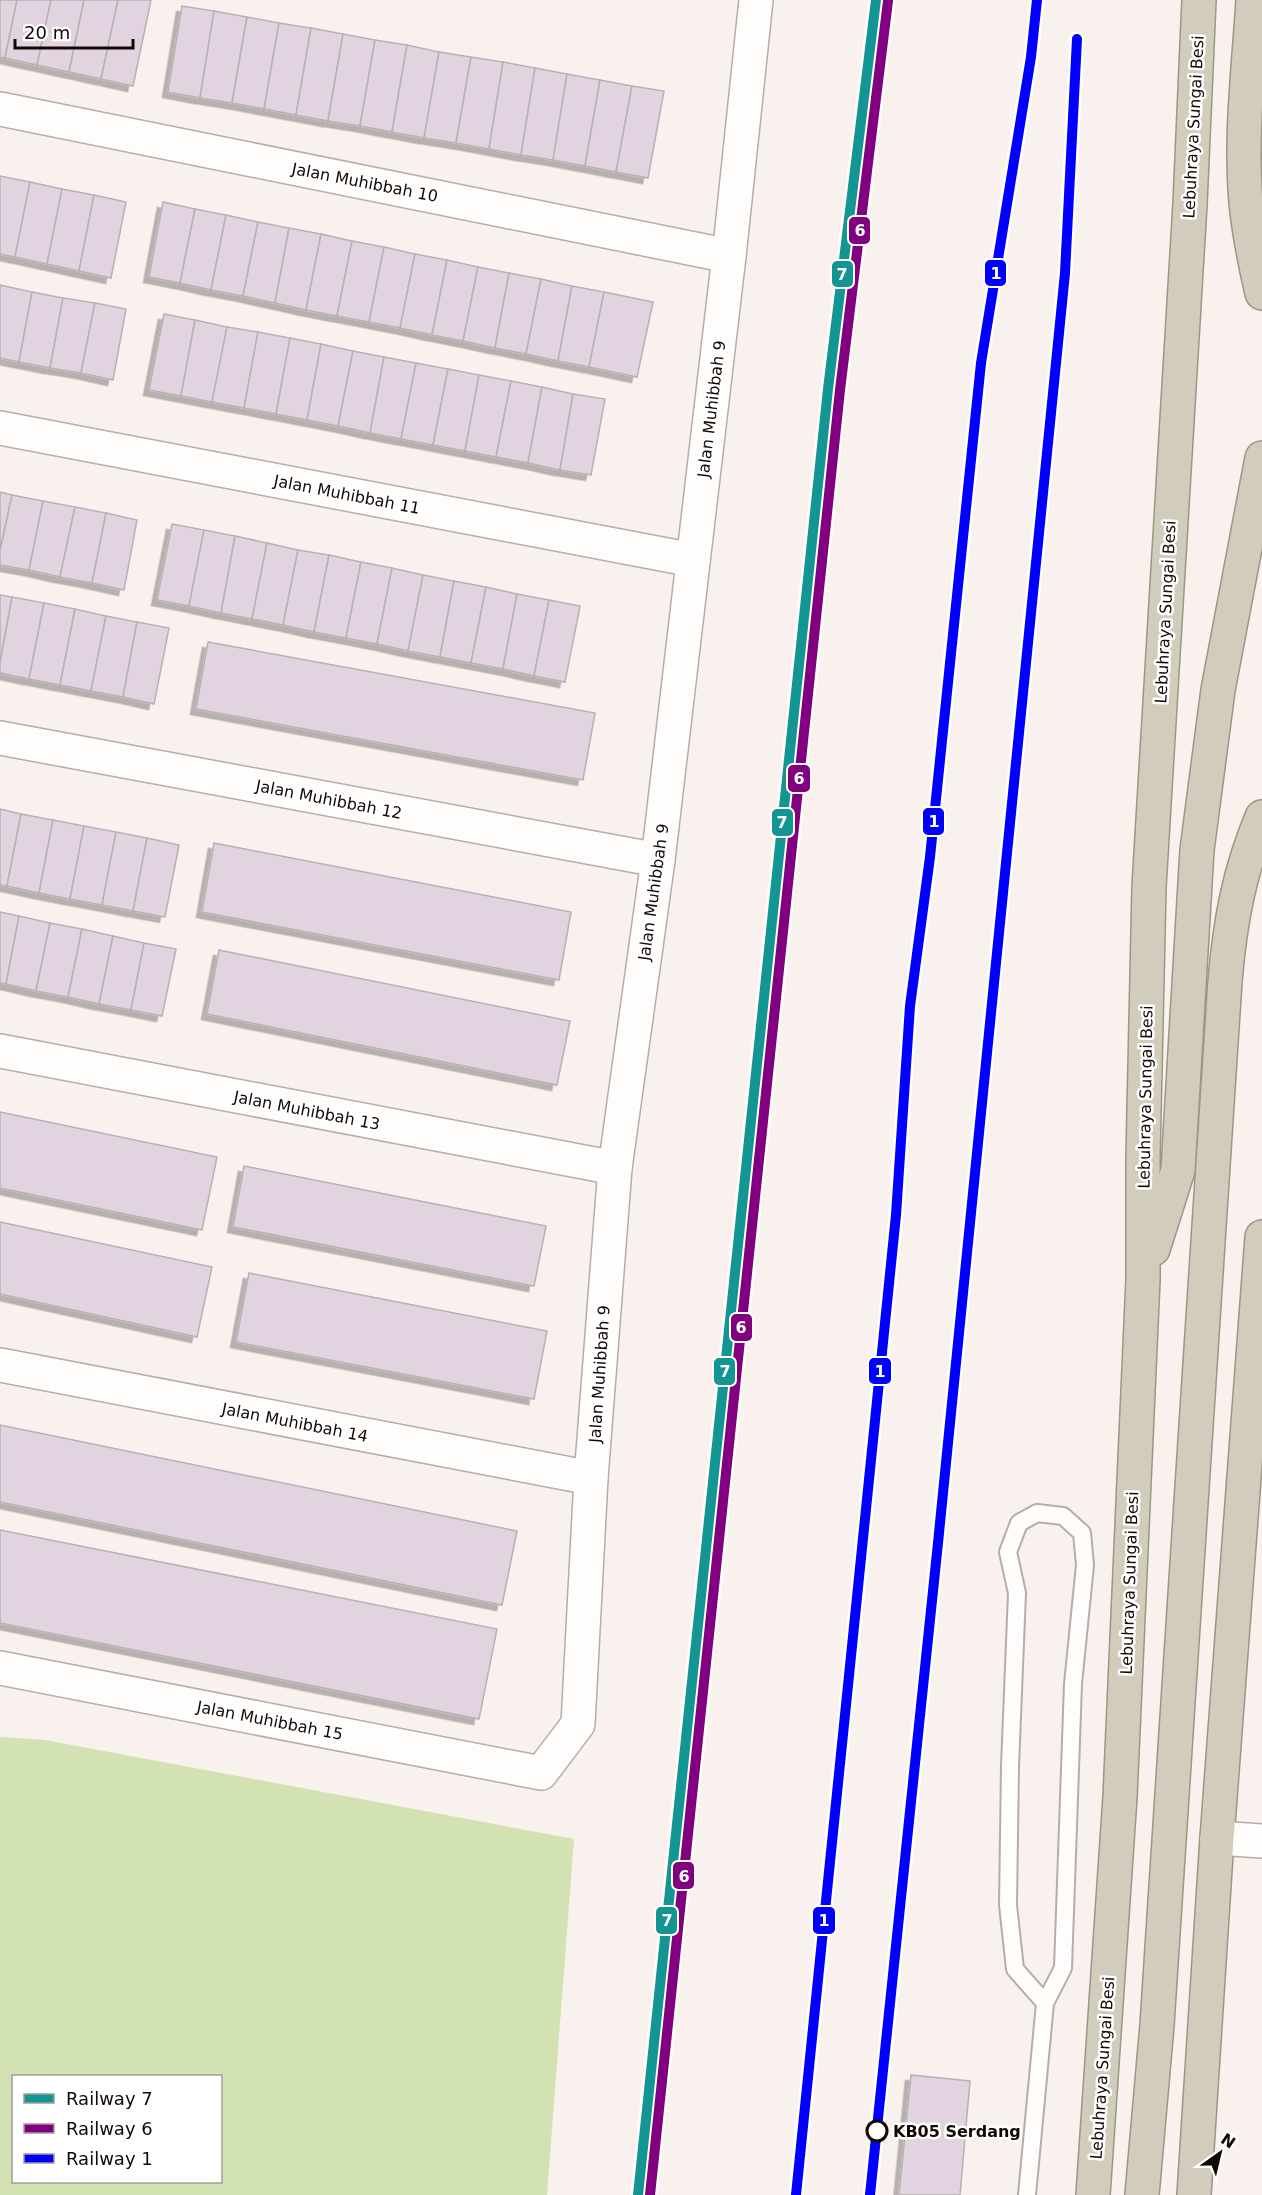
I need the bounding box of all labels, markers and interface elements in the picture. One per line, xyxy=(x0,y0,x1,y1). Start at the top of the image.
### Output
scale bar xyxy=(15,12,134,50)
text: 20 m xyxy=(24,22,70,43)
street label: Lebuhraya Sungai Besi xyxy=(1179,35,1208,219)
street label: Jalan Muhibbah 10 xyxy=(289,159,439,206)
line badge: 6 xyxy=(848,216,871,245)
text: 6 xyxy=(854,221,866,240)
line badge: 1 xyxy=(984,259,1007,287)
line badge: 7 xyxy=(831,260,854,288)
text: 1 xyxy=(990,264,1002,283)
text: 7 xyxy=(836,265,848,284)
street label: Jalan Muhibbah 9 xyxy=(694,339,729,480)
street label: Jalan Muhibbah 11 xyxy=(271,471,421,518)
street label: Lebuhraya Sungai Besi xyxy=(1151,520,1180,704)
line badge: 6 xyxy=(787,764,811,793)
text: 6 xyxy=(793,769,805,788)
street label: Jalan Muhibbah 12 xyxy=(253,776,403,823)
line badge: 1 xyxy=(922,807,945,836)
line badge: 7 xyxy=(771,808,794,837)
text: 1 xyxy=(928,812,940,831)
text: 7 xyxy=(776,813,788,832)
street label: Jalan Muhibbah 9 xyxy=(634,822,673,963)
street label: Lebuhraya Sungai Besi xyxy=(1134,1005,1157,1189)
street label: Jalan Muhibbah 13 xyxy=(231,1087,381,1134)
street label: Jalan Muhibbah 9 xyxy=(585,1305,614,1445)
line badge: 6 xyxy=(730,1313,753,1342)
text: 6 xyxy=(735,1318,747,1337)
line badge: 7 xyxy=(713,1357,736,1386)
line badge: 1 xyxy=(868,1357,892,1385)
text: 7 xyxy=(719,1362,731,1381)
text: 1 xyxy=(874,1362,886,1381)
street label: Jalan Muhibbah 14 xyxy=(219,1399,369,1446)
street label: Lebuhraya Sungai Besi xyxy=(1117,1491,1142,1675)
street label: Jalan Muhibbah 15 xyxy=(194,1697,344,1744)
line badge: 6 xyxy=(672,1861,695,1890)
text: 6 xyxy=(678,1867,690,1886)
line badge: 7 xyxy=(655,1906,678,1935)
line badge: 1 xyxy=(812,1906,836,1935)
text: 7 xyxy=(661,1911,673,1930)
text: 1 xyxy=(818,1911,830,1930)
street label: Lebuhraya Sungai Besi xyxy=(1087,1976,1118,2160)
legend xyxy=(12,2075,222,2183)
text: Railway 7 xyxy=(66,2088,153,2109)
text: Railway 6 xyxy=(66,2118,153,2139)
marker: KB05 Serdang xyxy=(866,2120,888,2142)
place label: KB05 Serdang xyxy=(893,2122,1021,2141)
north arrow xyxy=(1190,2123,1250,2183)
text: N xyxy=(1217,2129,1239,2153)
text: Railway 1 xyxy=(66,2148,153,2169)

